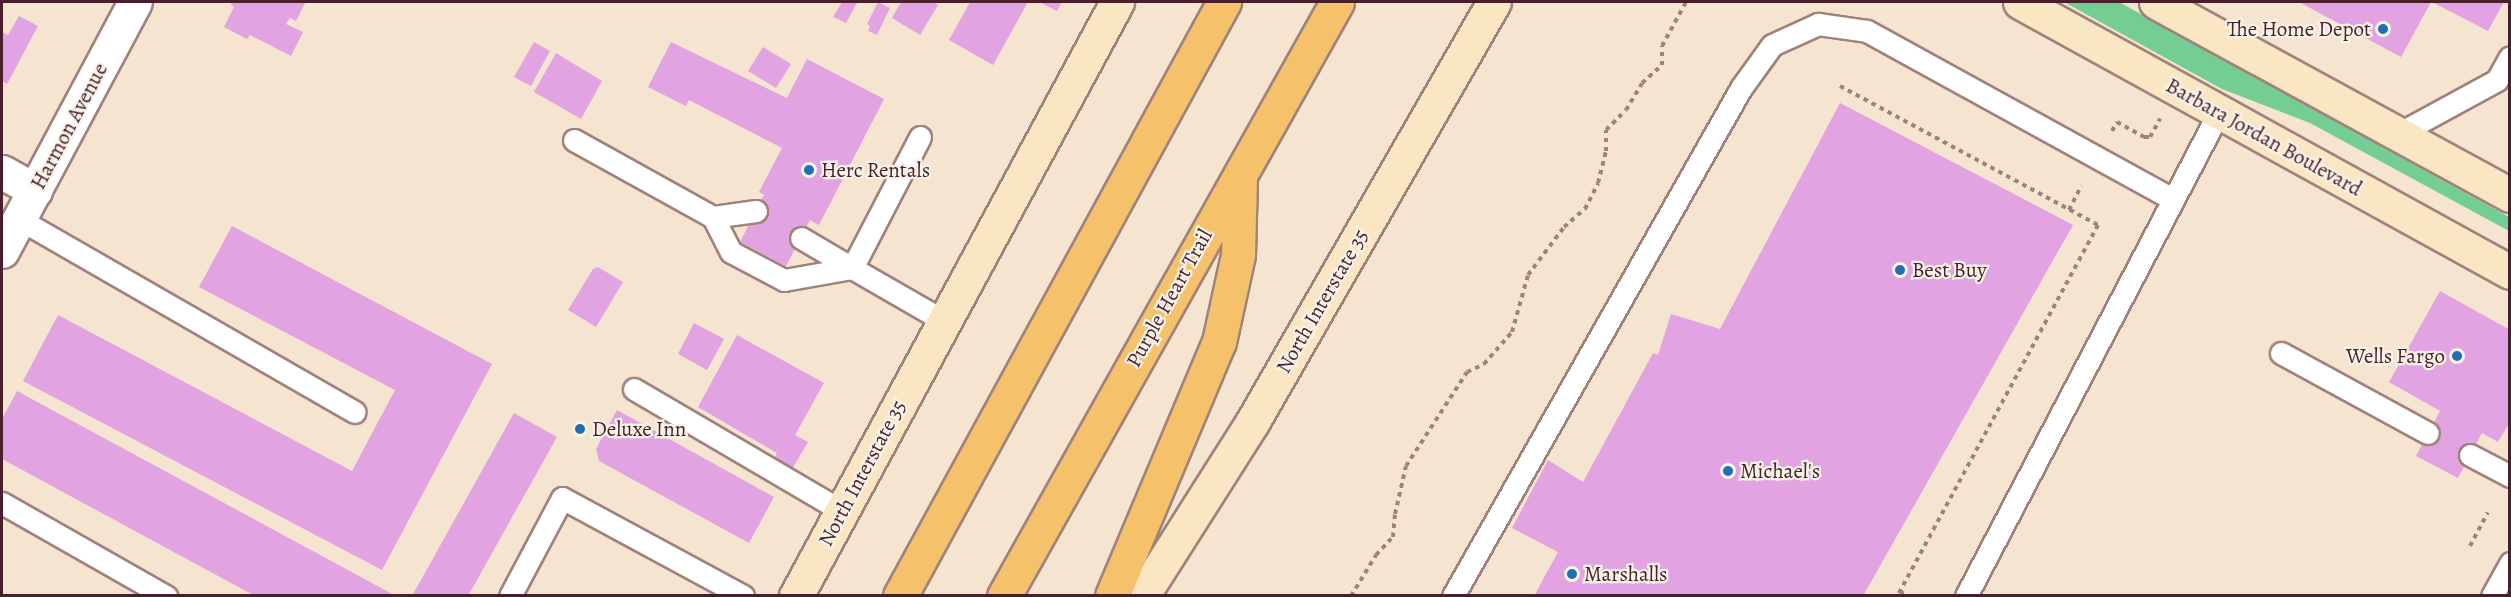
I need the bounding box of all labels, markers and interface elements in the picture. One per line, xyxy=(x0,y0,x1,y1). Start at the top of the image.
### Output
place label: The Home Depot xyxy=(2227,16,2371,42)
marker: The Home Depot xyxy=(2376,22,2390,36)
street label: Harmon Avenue xyxy=(25,59,113,193)
street label: Barbara Jordan Boulevard xyxy=(2162,73,2366,201)
place label: Herc Rentals xyxy=(821,157,930,183)
marker: Herc Rentals xyxy=(802,163,816,177)
street label: North Interstate 35 xyxy=(1271,224,1373,378)
street label: Purple Heart Trail xyxy=(1121,225,1217,371)
place label: Best Buy xyxy=(1912,257,1987,283)
marker: Best Buy xyxy=(1893,263,1907,277)
place label: Wells Fargo xyxy=(2346,343,2445,369)
marker: Wells Fargo xyxy=(2450,349,2464,363)
street label: North Interstate 35 xyxy=(813,395,911,551)
place label: Deluxe Inn xyxy=(592,416,686,442)
marker: Deluxe Inn xyxy=(573,422,587,436)
place label: Michael's xyxy=(1740,458,1820,484)
marker: Michael's xyxy=(1721,464,1735,478)
place label: Marshalls xyxy=(1584,561,1668,587)
marker: Marshalls xyxy=(1565,567,1579,581)

